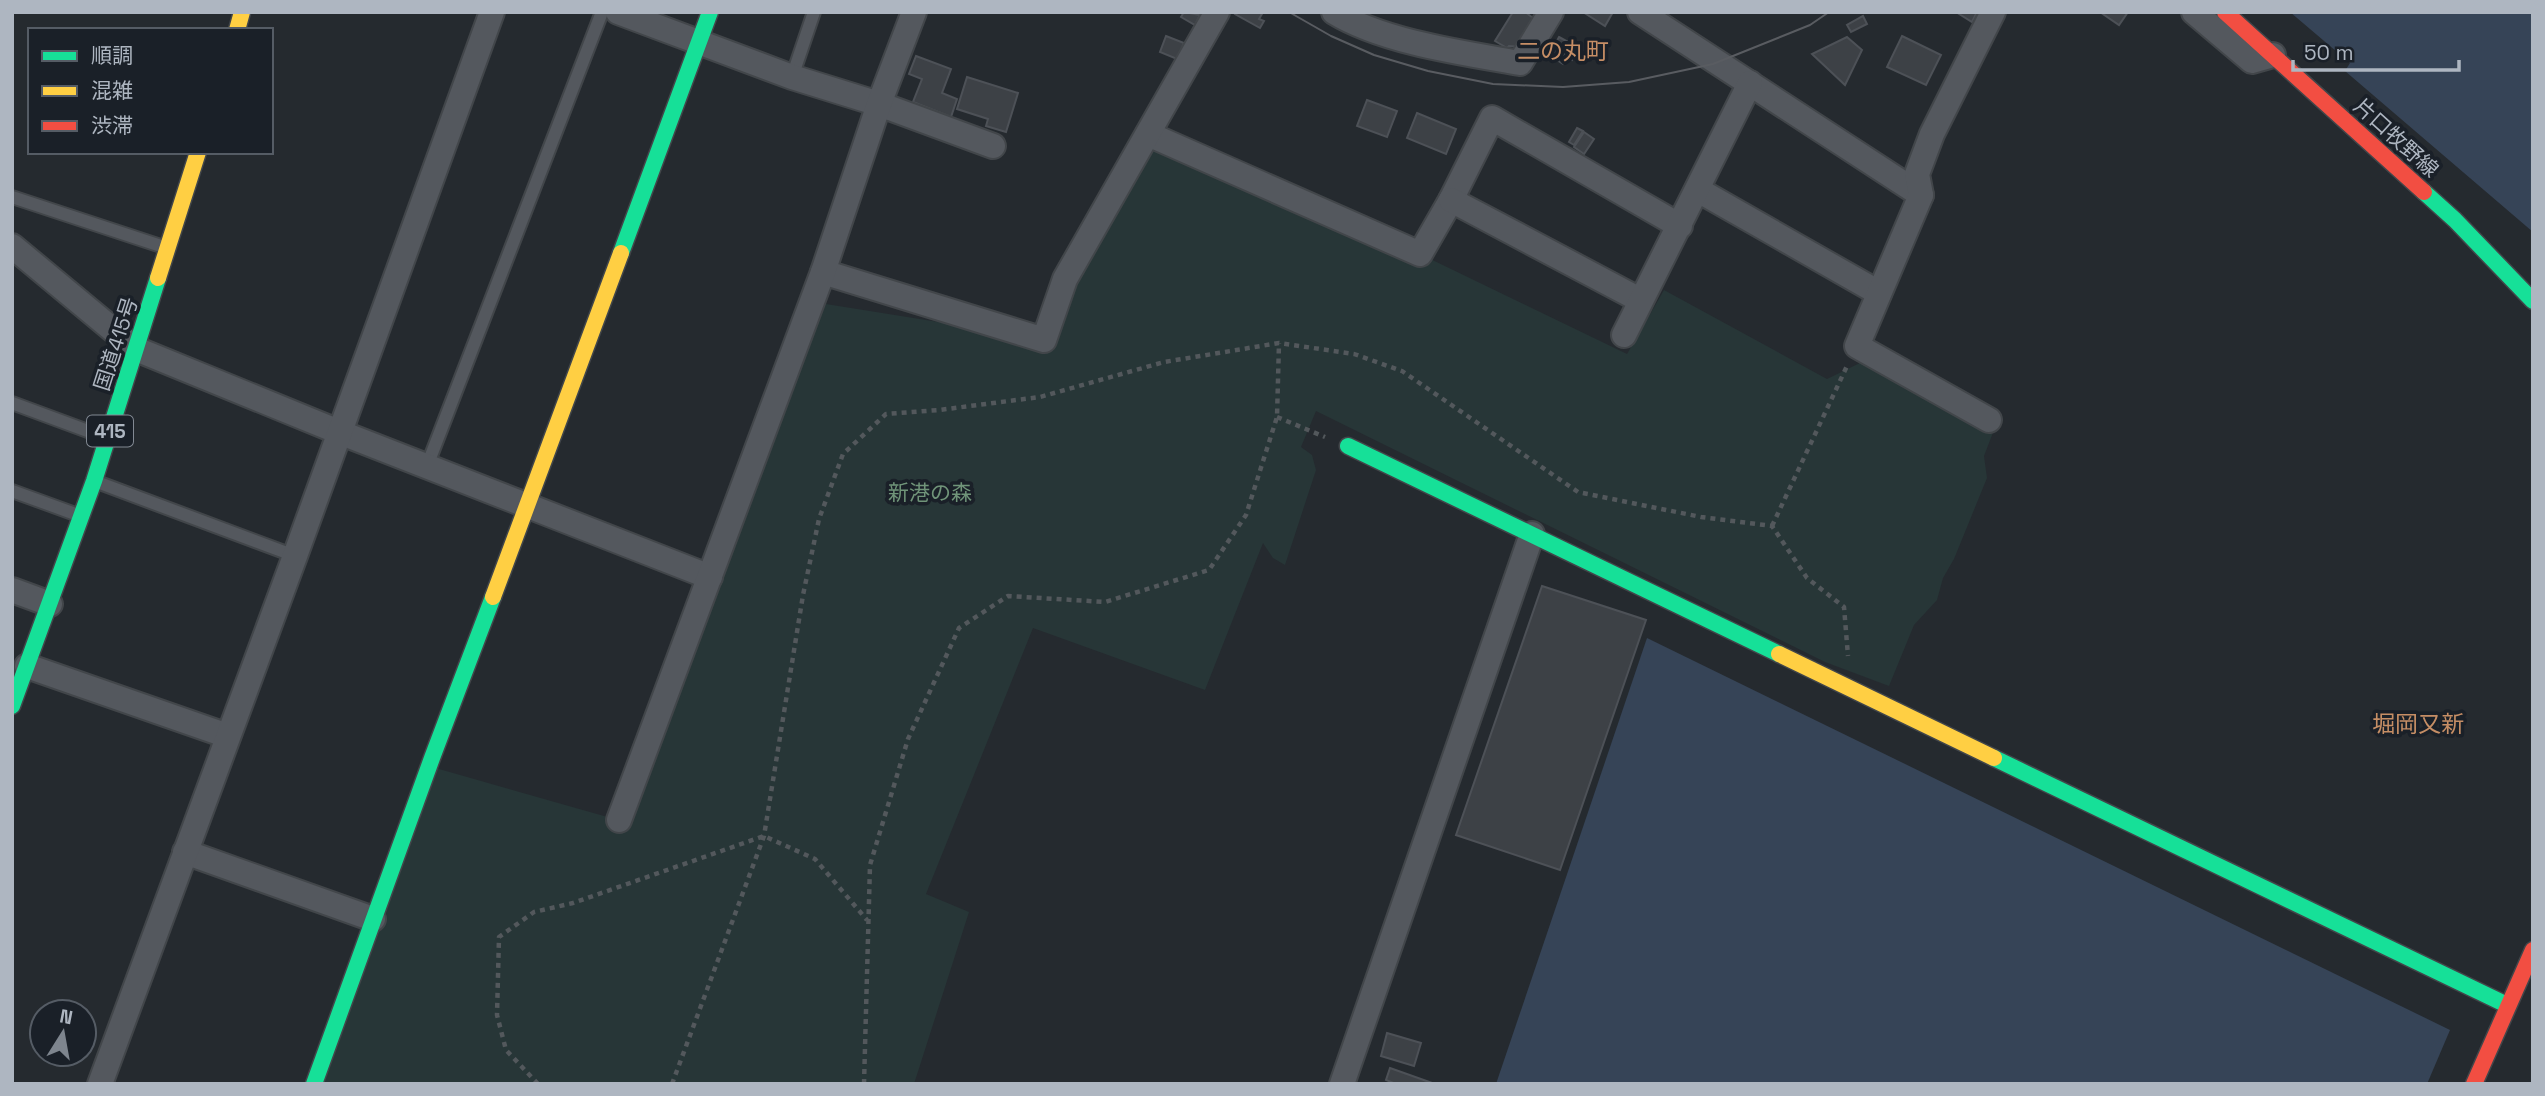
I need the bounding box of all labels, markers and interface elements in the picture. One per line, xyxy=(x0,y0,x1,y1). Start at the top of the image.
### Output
legend xyxy=(28,28,273,154)
scale bar xyxy=(2293,28,2459,72)
district label: 二の丸町 xyxy=(1517,36,1609,66)
text: 50 m xyxy=(2304,39,2354,66)
text: 順調 xyxy=(91,42,133,69)
text: 混雑 xyxy=(91,77,133,104)
street label: 片口牧野線 xyxy=(2348,92,2444,183)
text: 渋滞 xyxy=(91,112,133,139)
street label: 国道415号 xyxy=(88,294,143,394)
road number: 415 xyxy=(87,416,133,446)
park label: 新港の森 xyxy=(888,479,972,506)
district label: 堀岡又新 xyxy=(2372,709,2464,739)
north arrow xyxy=(28,998,98,1068)
text: N xyxy=(58,1003,75,1030)

